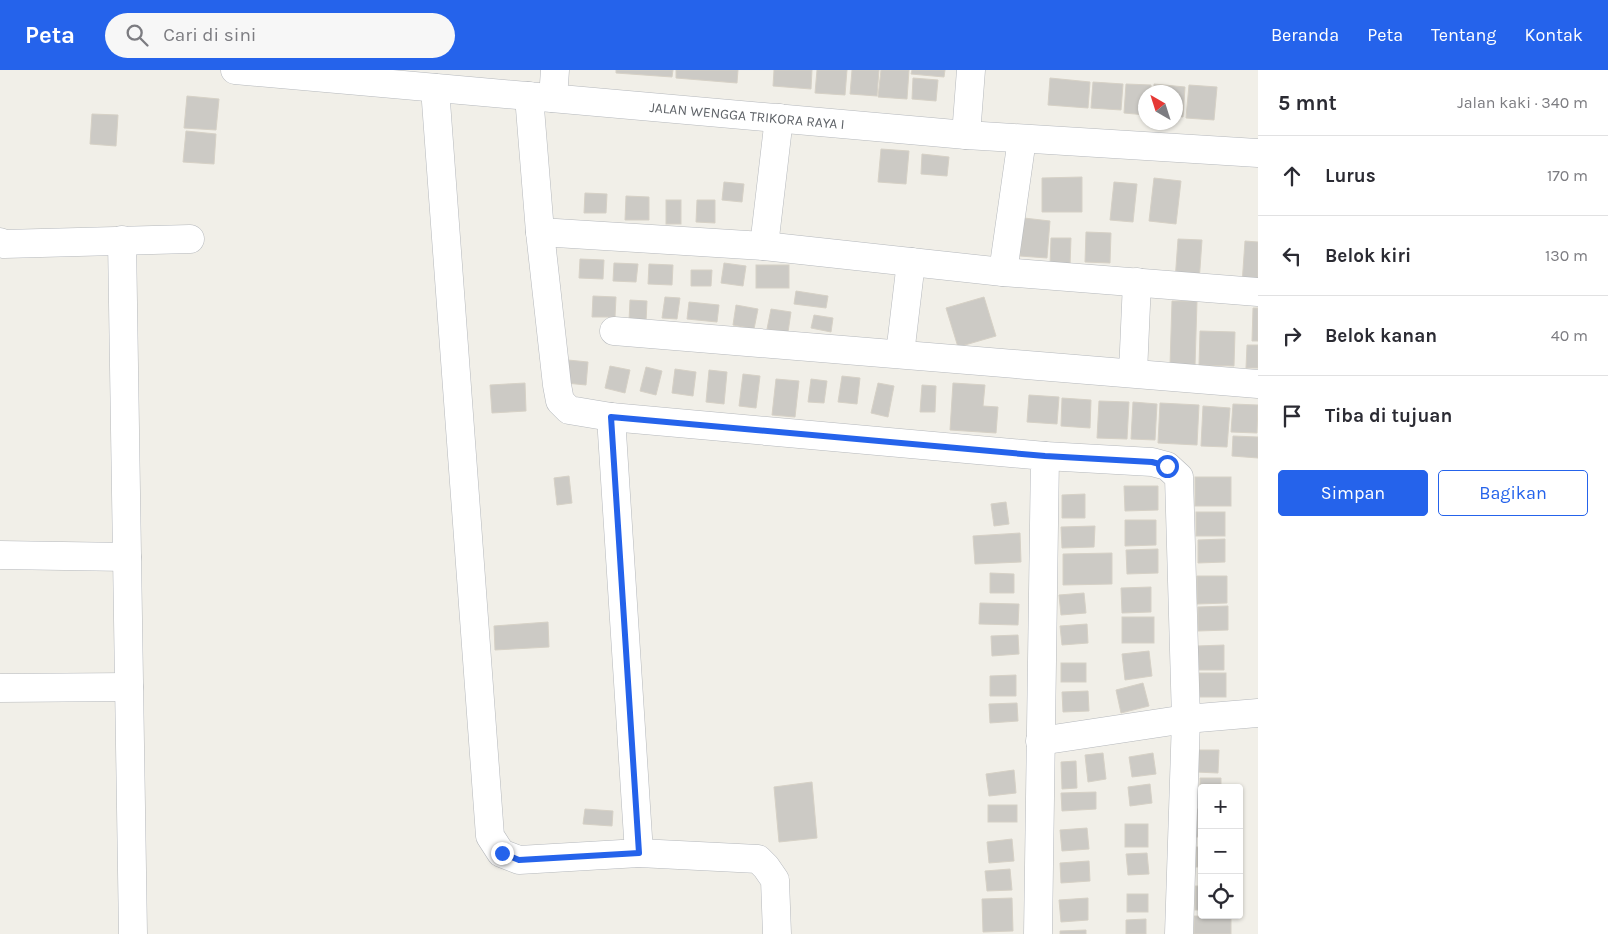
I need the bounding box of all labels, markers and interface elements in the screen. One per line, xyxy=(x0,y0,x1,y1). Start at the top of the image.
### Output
search box xyxy=(105,13,455,58)
text: Peta xyxy=(25,21,75,49)
icon: search xyxy=(123,21,151,49)
text: Cari di sini xyxy=(163,24,257,46)
text: Beranda xyxy=(1271,24,1339,46)
text: Peta xyxy=(1367,24,1403,46)
text: Tentang xyxy=(1431,24,1497,46)
text: Kontak xyxy=(1525,24,1583,46)
north arrow xyxy=(1138,85,1183,130)
text: 5 mnt xyxy=(1278,91,1337,115)
text: Jalan kaki · 340 m xyxy=(1457,93,1588,112)
street label: JALAN WENGGA TRIKORA RAYA I xyxy=(649,99,845,133)
icon: ahead xyxy=(1278,162,1306,190)
text: Lurus xyxy=(1325,165,1376,187)
text: 170 m xyxy=(1547,166,1588,185)
icon: left xyxy=(1278,242,1306,270)
text: Belok kiri xyxy=(1325,245,1411,267)
text: 130 m xyxy=(1545,246,1588,265)
icon: right xyxy=(1278,322,1306,350)
text: Belok kanan xyxy=(1325,325,1437,347)
text: 40 m xyxy=(1551,326,1588,345)
icon: arrive xyxy=(1278,402,1306,430)
text: Tiba di tujuan xyxy=(1325,405,1452,427)
route start xyxy=(1156,455,1179,478)
button: Simpan xyxy=(1278,470,1428,516)
button: Bagikan xyxy=(1438,470,1588,516)
map controls xyxy=(1198,784,1243,919)
button: + xyxy=(1198,784,1243,829)
button: − xyxy=(1198,829,1243,874)
route end xyxy=(491,842,514,865)
button: locate xyxy=(1198,874,1243,919)

